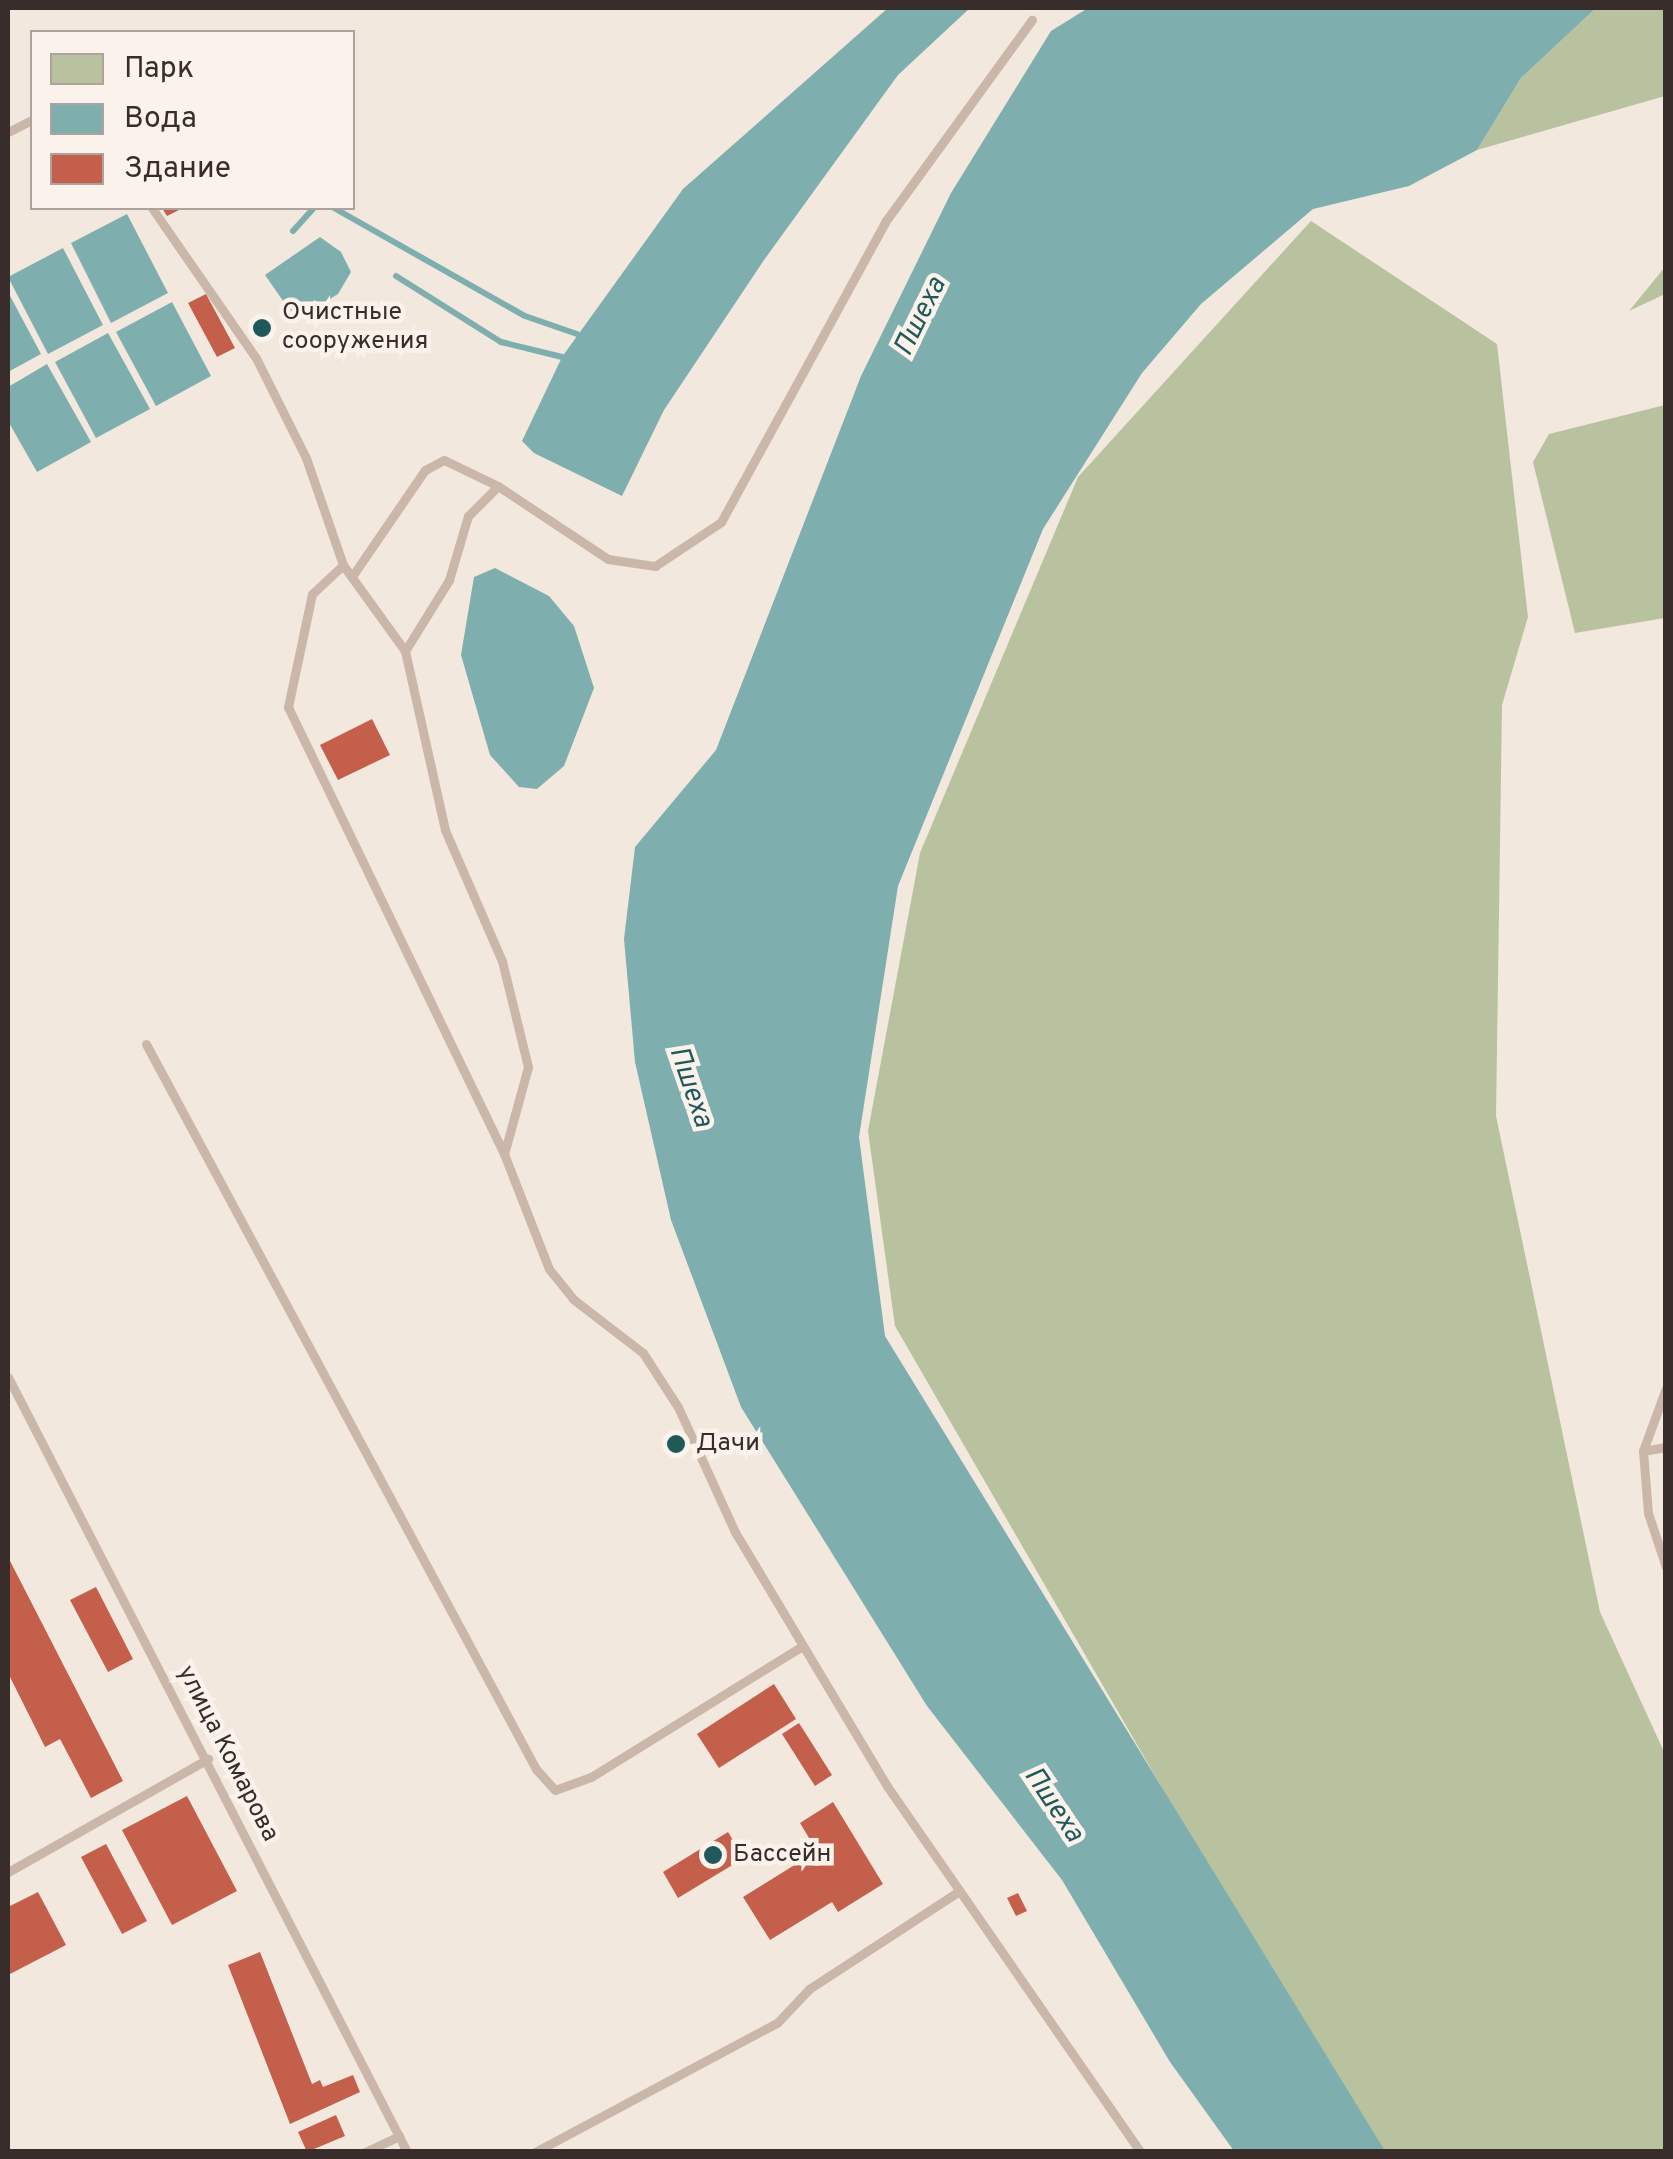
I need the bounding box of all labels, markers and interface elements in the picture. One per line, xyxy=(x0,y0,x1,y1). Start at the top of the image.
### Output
legend xyxy=(30,30,355,210)
text: Парк xyxy=(124,51,194,88)
text: Вода xyxy=(124,101,197,138)
text: Здание xyxy=(124,151,231,188)
water label: Пшеха xyxy=(888,272,954,362)
place label: Очистные сооружения xyxy=(282,299,428,358)
marker: Очистные сооружения xyxy=(251,317,273,339)
water label: Пшеха xyxy=(661,1042,719,1132)
place label: Дачи xyxy=(696,1429,760,1459)
marker: Дачи xyxy=(665,1433,687,1455)
street label: улица Комарова xyxy=(170,1661,284,1847)
water label: Пшеха xyxy=(1016,1761,1090,1849)
place label: Бассейн xyxy=(733,1840,831,1870)
marker: Бассейн xyxy=(702,1844,724,1866)

